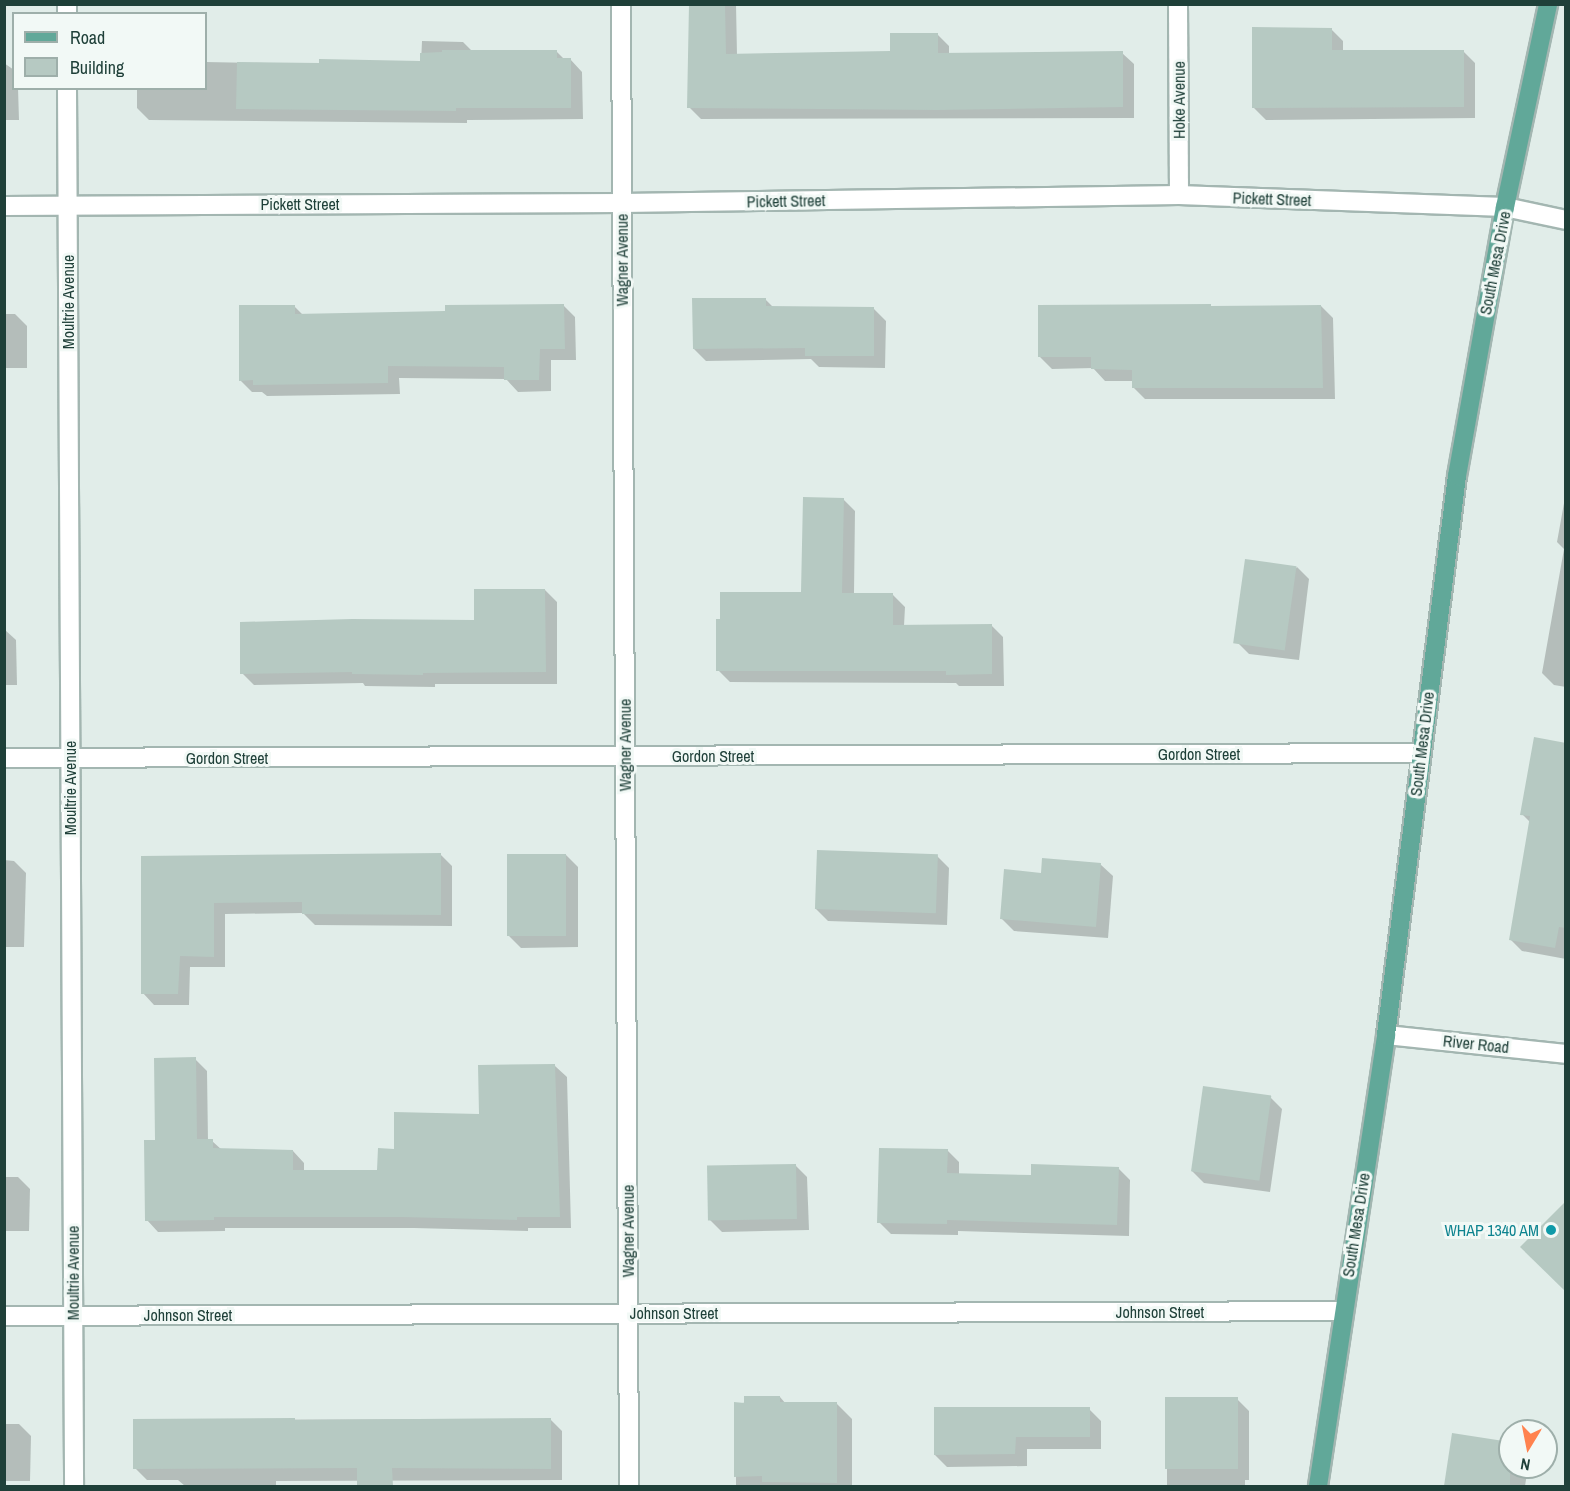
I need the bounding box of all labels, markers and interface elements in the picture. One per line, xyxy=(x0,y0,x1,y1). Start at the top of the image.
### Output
legend xyxy=(12,12,207,90)
text: Road xyxy=(70,25,105,50)
text: Building xyxy=(70,55,124,80)
street label: Hoke Avenue xyxy=(1169,61,1189,139)
street label: Pickett Street xyxy=(1232,188,1312,210)
street label: Pickett Street xyxy=(746,191,826,211)
street label: Pickett Street xyxy=(261,194,339,214)
street label: South Mesa Drive xyxy=(1476,210,1514,316)
street label: Wagner Avenue xyxy=(612,213,632,307)
street label: Moultrie Avenue xyxy=(58,254,78,350)
street label: South Mesa Drive xyxy=(1406,691,1438,797)
street label: Wagner Avenue xyxy=(615,698,635,792)
street label: Moultrie Avenue xyxy=(60,740,80,836)
street label: Gordon Street xyxy=(1158,744,1240,764)
street label: Gordon Street xyxy=(672,746,754,766)
street label: Gordon Street xyxy=(186,748,268,768)
street label: River Road xyxy=(1442,1031,1510,1057)
street label: South Mesa Drive xyxy=(1338,1172,1374,1278)
street label: Wagner Avenue xyxy=(618,1184,638,1278)
place label: WHAP 1340 AM xyxy=(1443,1220,1539,1240)
marker: WHAP 1340 AM xyxy=(1544,1223,1558,1237)
street label: Moultrie Avenue xyxy=(63,1225,83,1321)
street label: Johnson Street xyxy=(1116,1302,1204,1322)
street label: Johnson Street xyxy=(630,1303,718,1323)
street label: Johnson Street xyxy=(144,1305,232,1325)
north arrow xyxy=(1498,1419,1558,1479)
text: N xyxy=(1519,1453,1532,1476)

